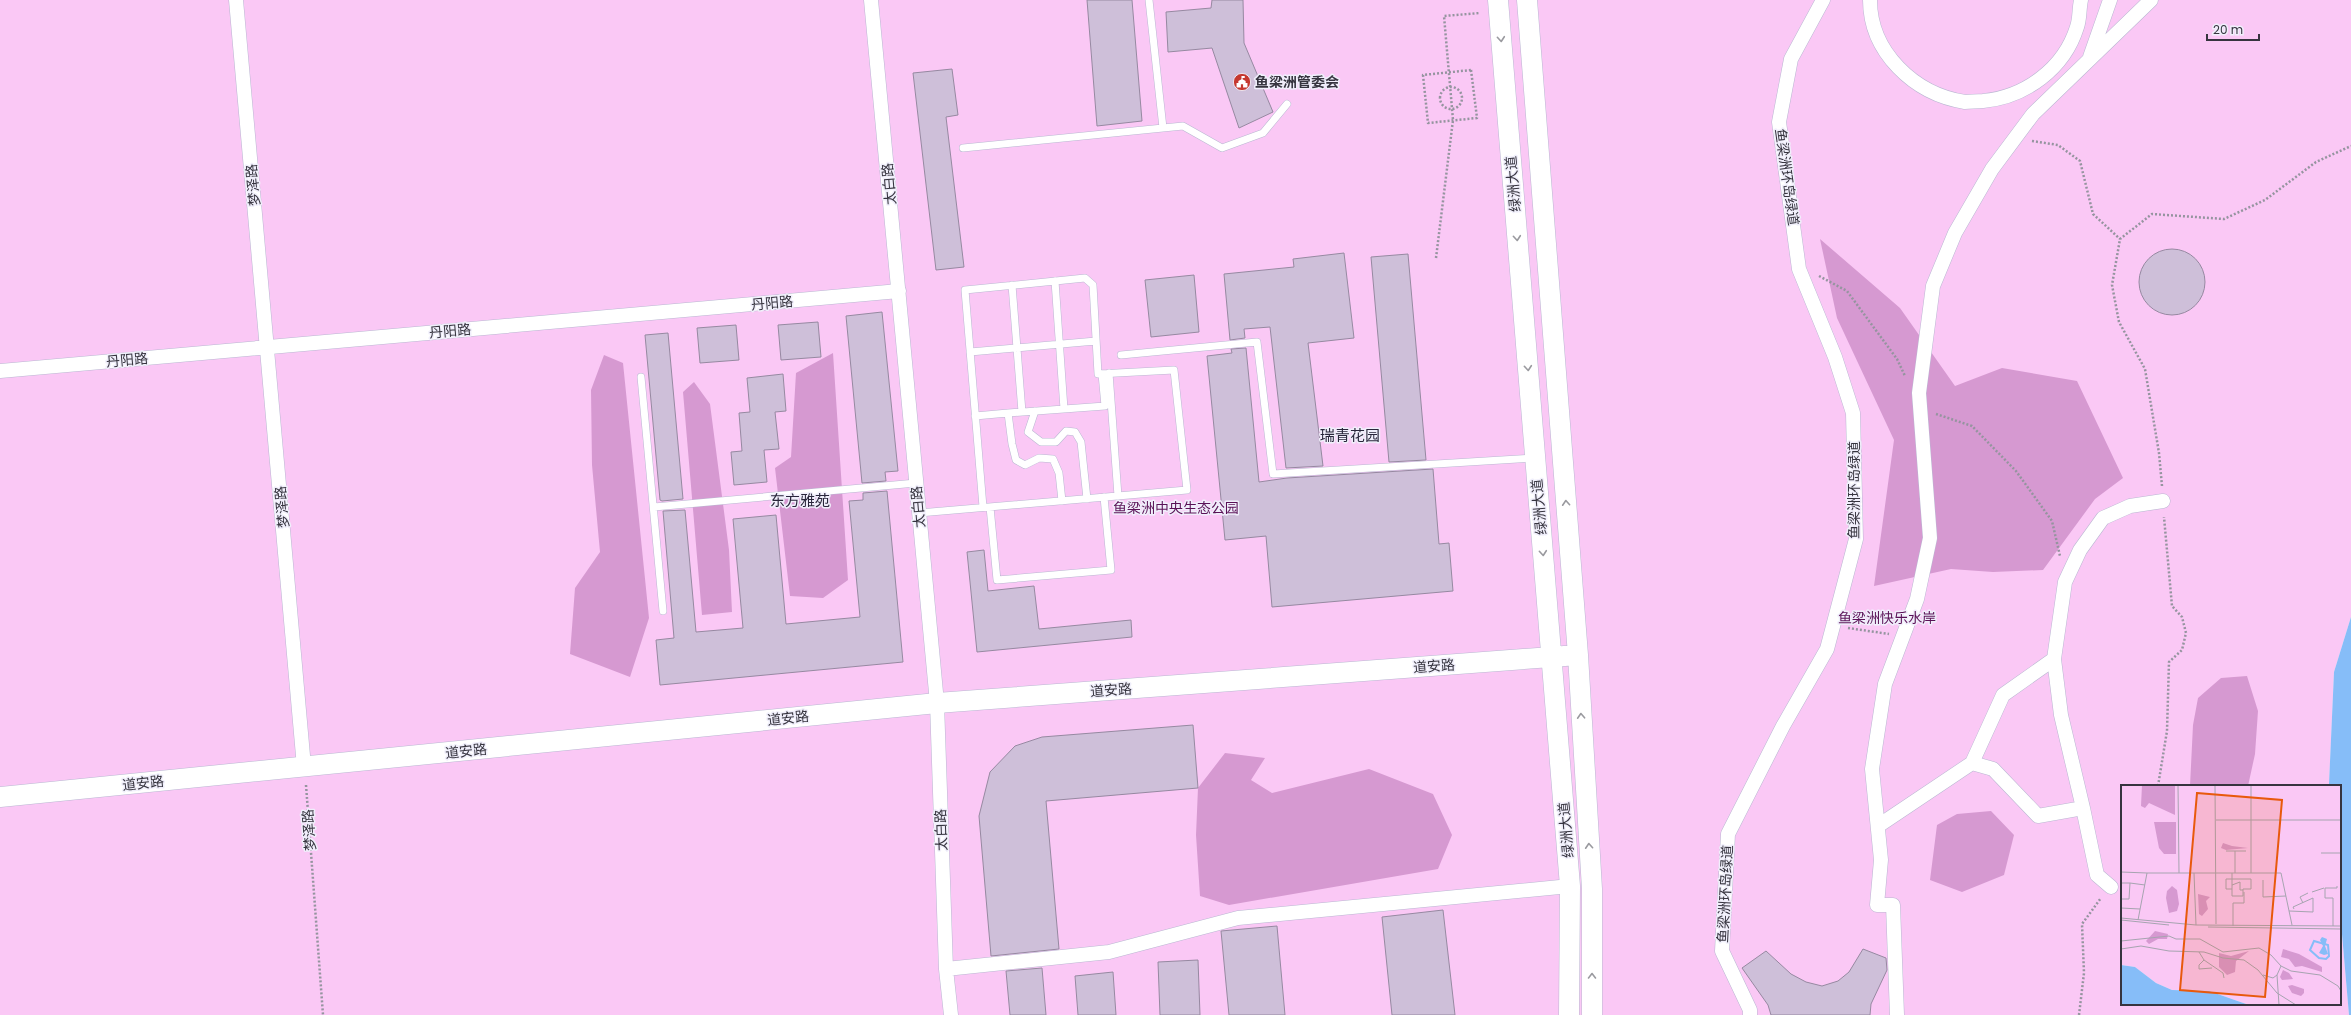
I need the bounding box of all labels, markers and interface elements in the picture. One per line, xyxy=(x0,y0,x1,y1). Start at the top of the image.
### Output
scale bar xyxy=(2207,16,2259,42)
text: 20 m xyxy=(2213,21,2243,38)
one-way arrow xyxy=(1496,36,1505,42)
public building icon: 鱼梁洲管委会 xyxy=(1232,72,1252,92)
place label: 鱼梁洲管委会 xyxy=(1255,72,1339,92)
street label: 鱼梁洲环岛绿道 xyxy=(1770,127,1804,227)
street label: 绿洲大道 xyxy=(1501,155,1525,213)
street label: 太白路 xyxy=(877,162,901,206)
street label: 梦泽路 xyxy=(241,163,265,207)
one-way arrow xyxy=(1513,235,1522,241)
street label: 丹阳路 xyxy=(750,291,794,315)
street label: 丹阳路 xyxy=(428,319,472,343)
street label: 丹阳路 xyxy=(105,348,149,372)
one-way arrow xyxy=(1523,365,1532,371)
district label: 瑞青花园 xyxy=(1320,425,1380,446)
street label: 鱼梁洲环岛绿道 xyxy=(1844,441,1864,539)
street label: 绿洲大道 xyxy=(1527,478,1551,536)
street label: 梦泽路 xyxy=(270,485,294,529)
street label: 太白路 xyxy=(906,485,930,529)
district label: 东方雅苑 xyxy=(770,490,830,511)
park label: 鱼梁洲中央生态公园 xyxy=(1113,498,1239,518)
one-way arrow xyxy=(1561,500,1570,506)
one-way arrow xyxy=(1539,550,1548,556)
park label: 鱼梁洲快乐水岸 xyxy=(1838,608,1936,628)
street label: 道安路 xyxy=(1412,655,1456,677)
street label: 道安路 xyxy=(1089,679,1133,701)
street label: 道安路 xyxy=(766,706,810,730)
one-way arrow xyxy=(1577,713,1586,719)
street label: 道安路 xyxy=(444,739,488,763)
street label: 道安路 xyxy=(121,771,165,795)
inset map xyxy=(2121,785,2341,1005)
street label: 绿洲大道 xyxy=(1554,801,1578,859)
street label: 梦泽路 xyxy=(298,808,320,852)
street label: 太白路 xyxy=(930,809,952,851)
one-way arrow xyxy=(1585,843,1594,849)
street label: 鱼梁洲环岛绿道 xyxy=(1712,845,1738,943)
one-way arrow xyxy=(1588,973,1596,979)

